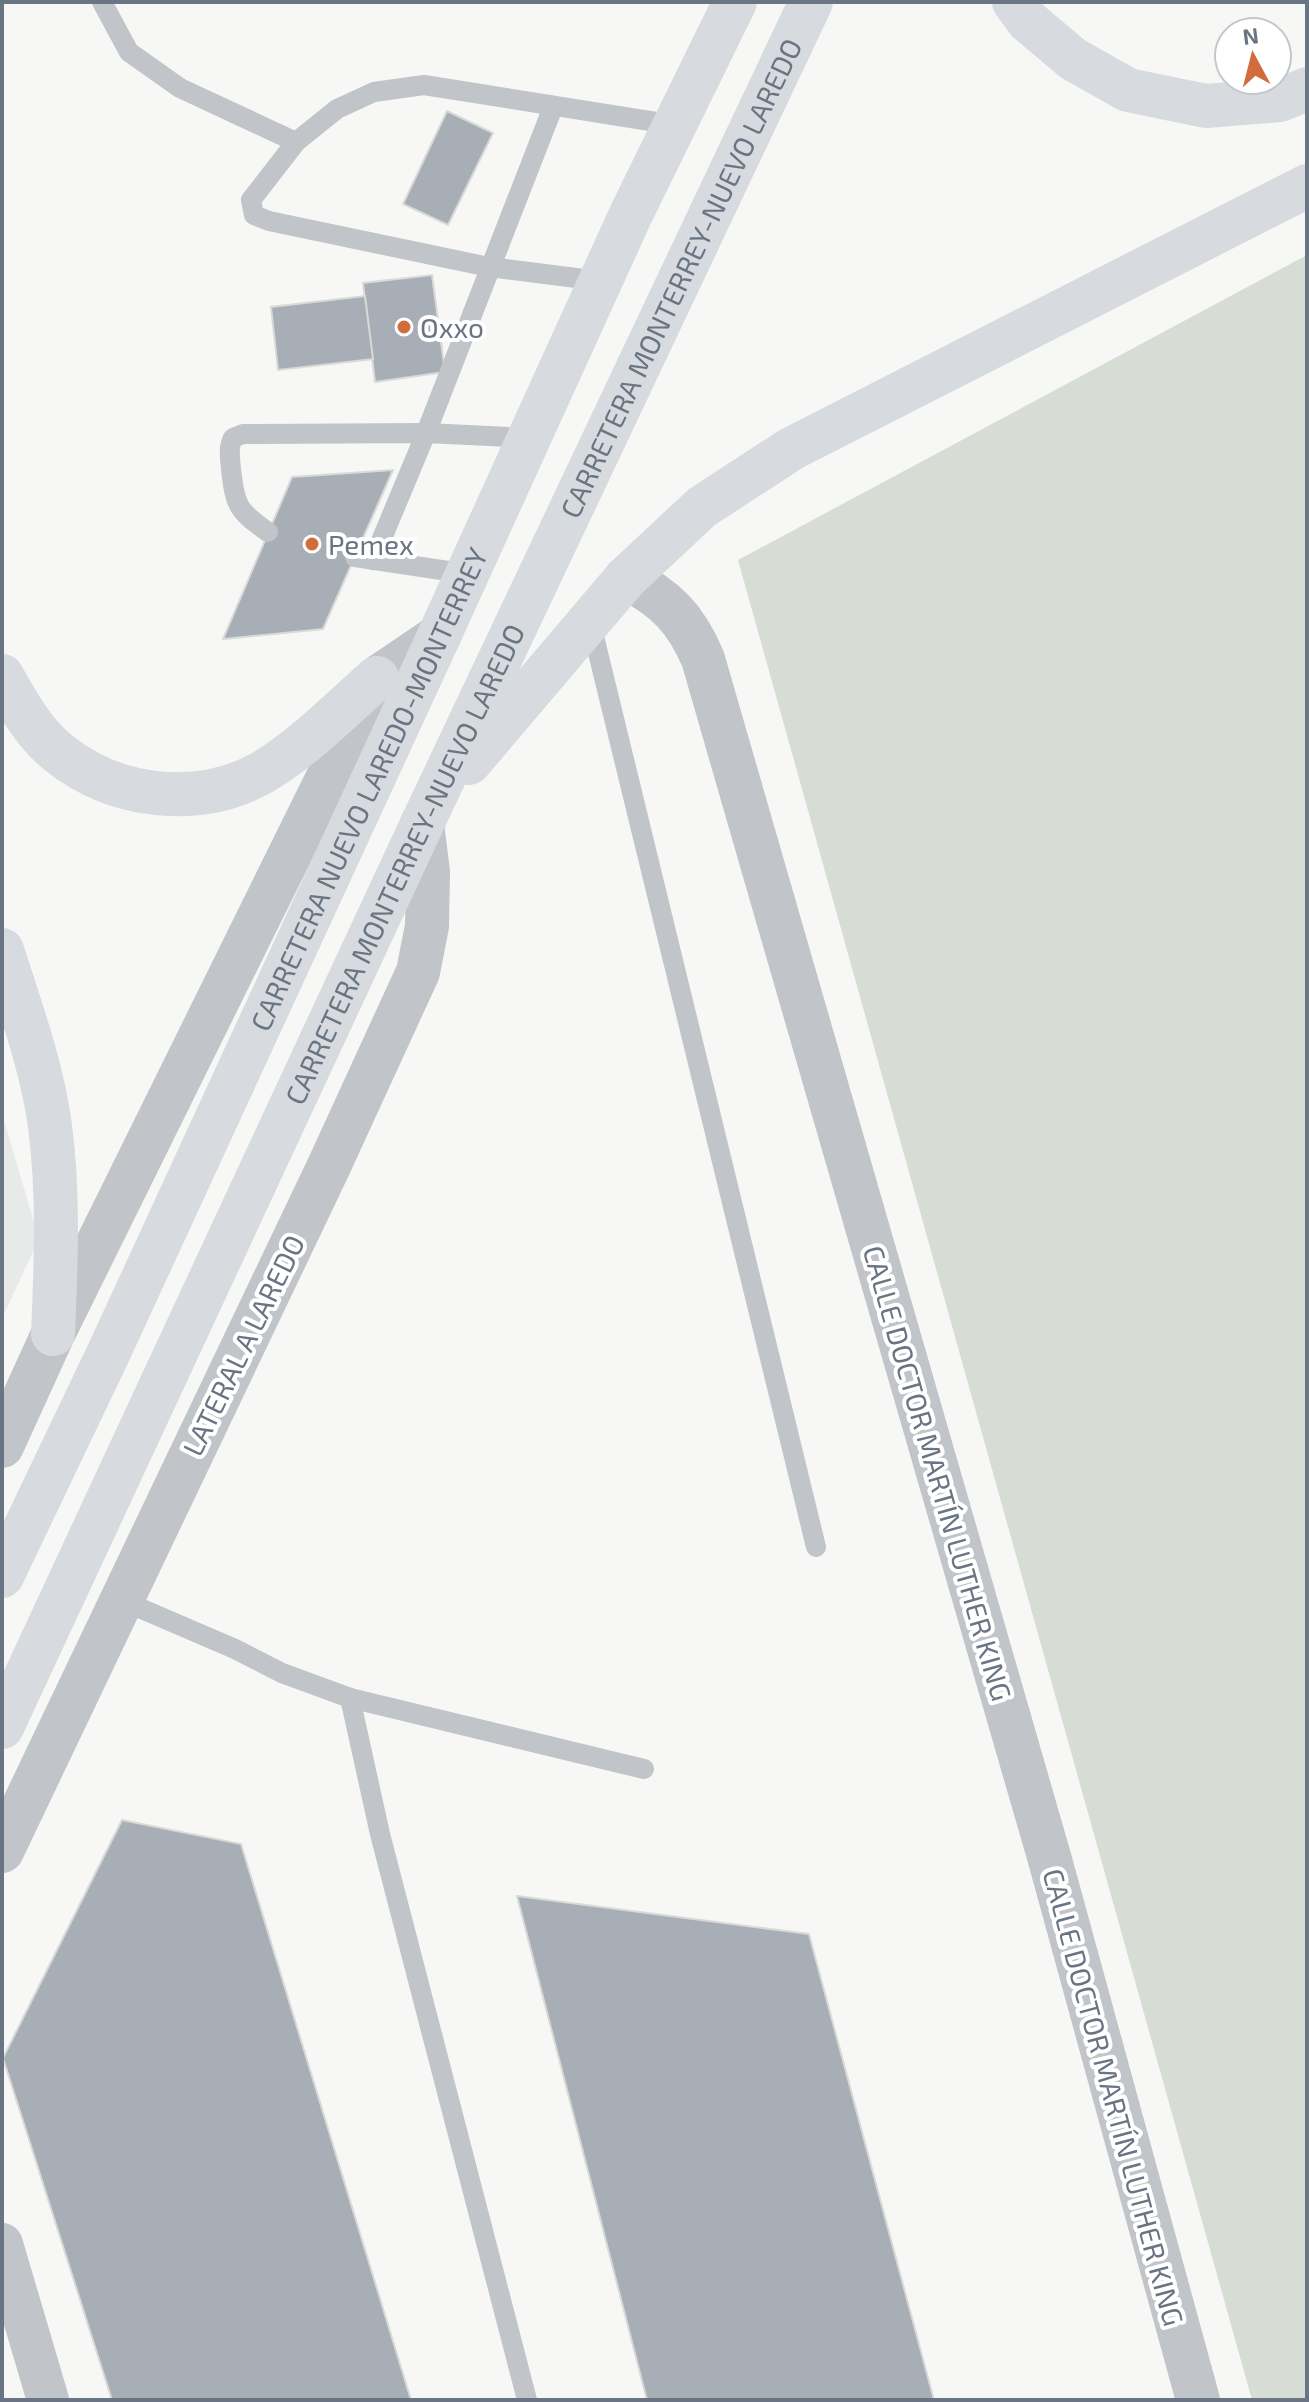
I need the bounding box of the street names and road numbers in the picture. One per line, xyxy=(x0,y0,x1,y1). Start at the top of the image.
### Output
street label: CARRETERA MONTERREY-NUEVO LAREDO xyxy=(552,33,808,523)
street label: CARRETERA NUEVO LAREDO-MONTERREY xyxy=(242,542,494,1036)
street label: CARRETERA MONTERREY-NUEVO LAREDO xyxy=(277,618,531,1110)
street label: LATERAL A LAREDO xyxy=(175,1229,311,1461)
street label: CALLE DOCTOR MARTÍN LUTHER KING xyxy=(857,1241,1019,1705)
street label: CALLE DOCTOR MARTÍN LUTHER KING xyxy=(1036,1865,1192,2329)

